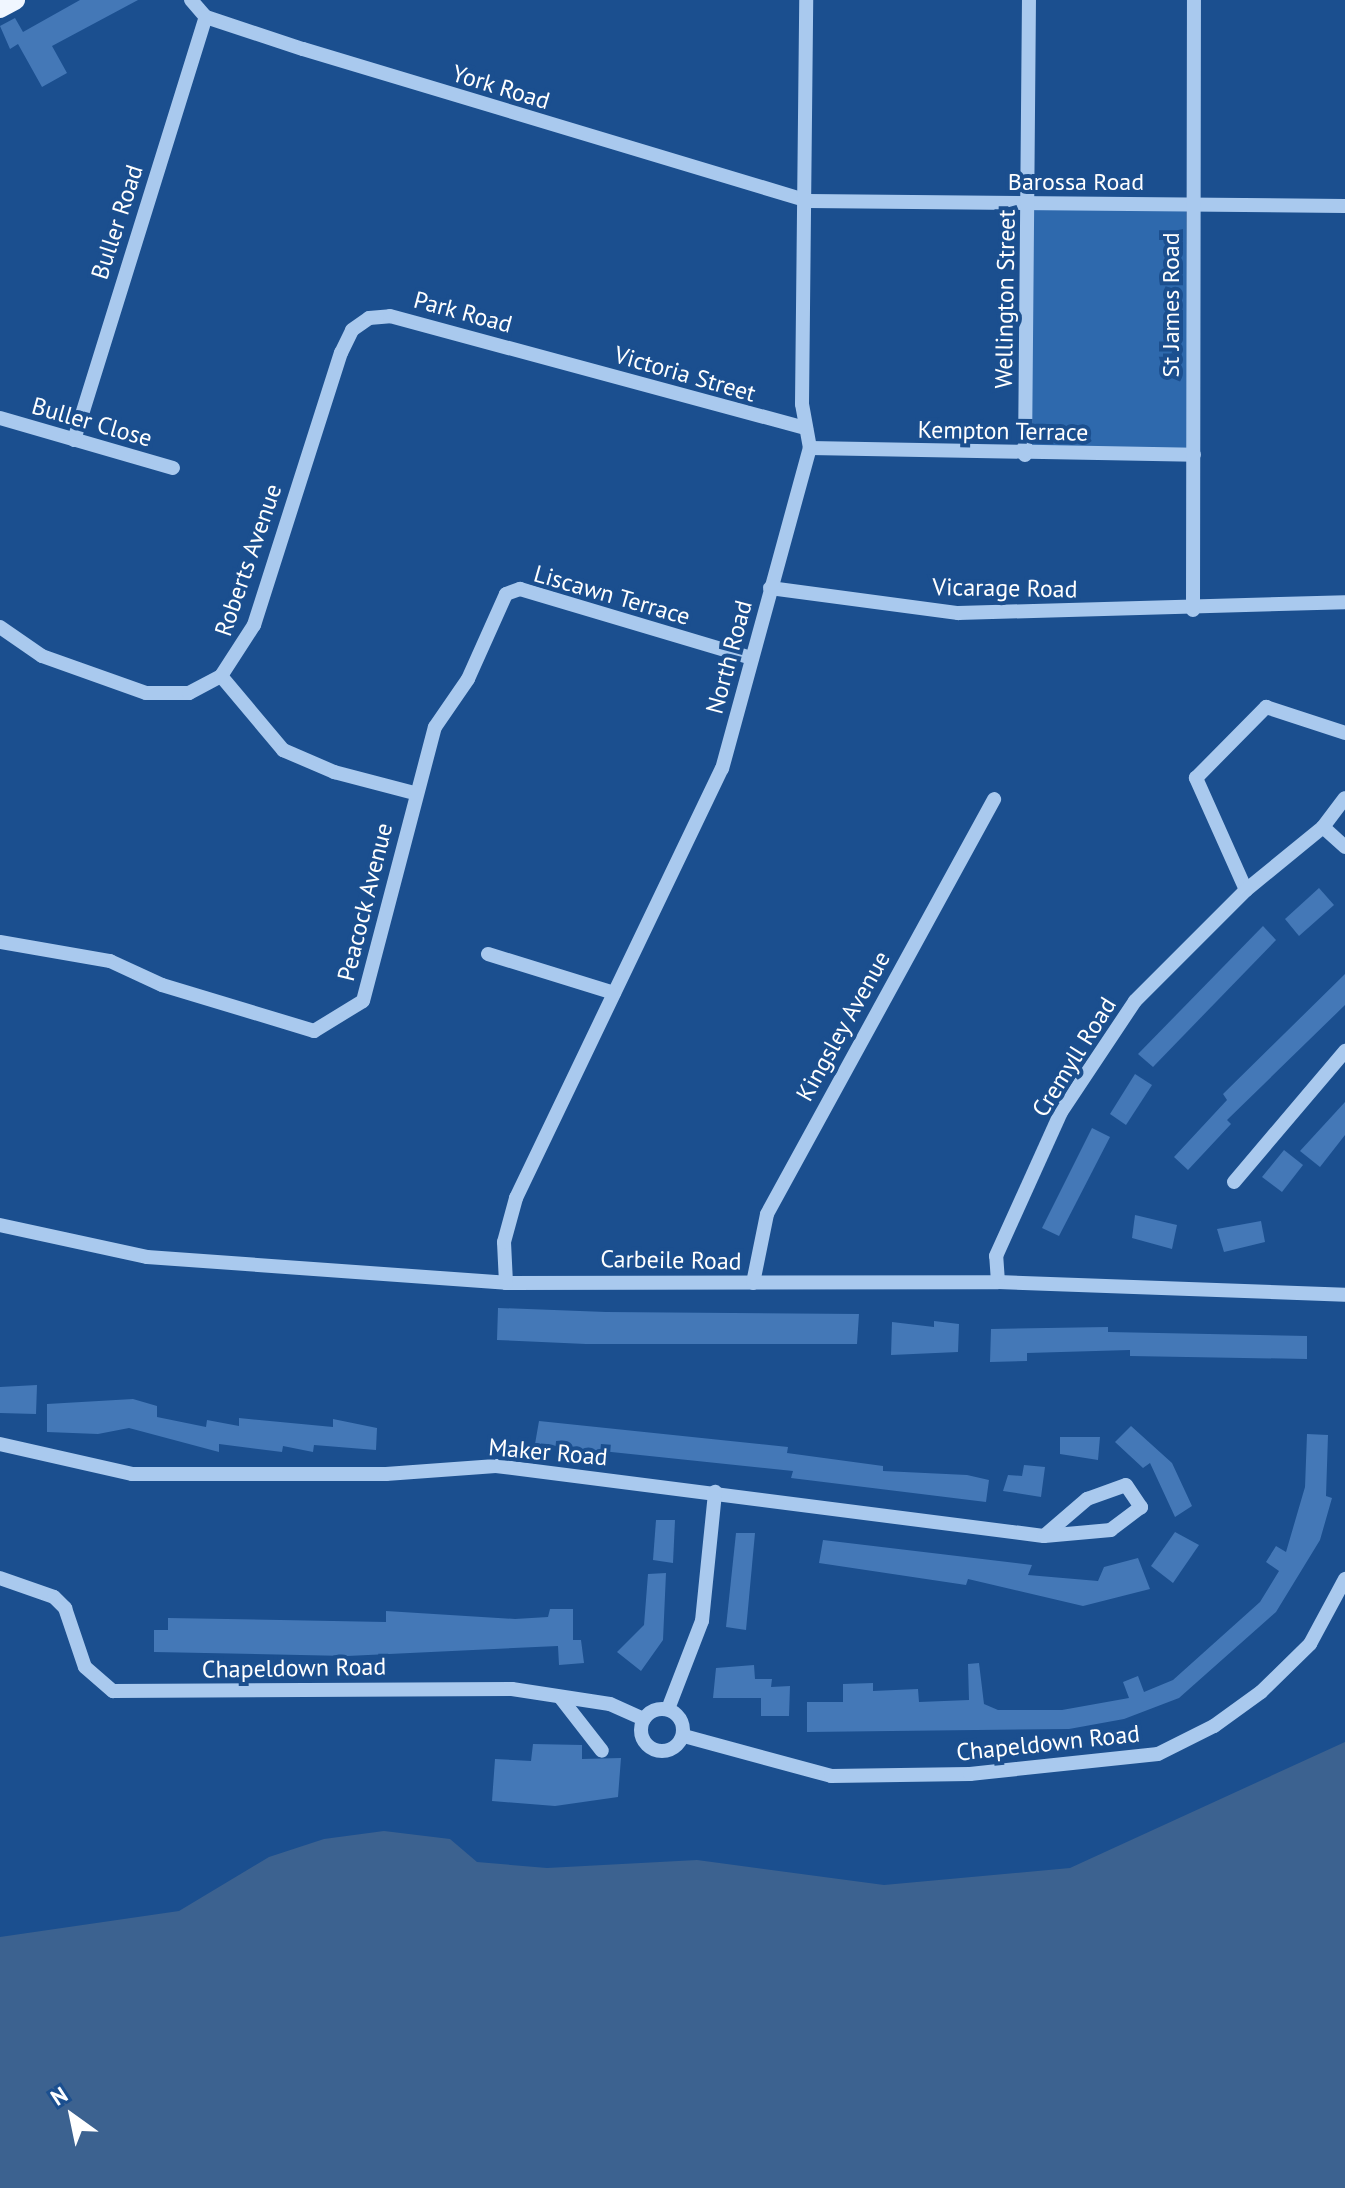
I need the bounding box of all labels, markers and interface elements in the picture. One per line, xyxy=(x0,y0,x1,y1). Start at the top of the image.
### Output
street label: York Road xyxy=(448,58,554,116)
street label: Buller Road xyxy=(85,161,149,283)
street label: Barossa Road xyxy=(1008,168,1144,196)
street label: Wellington Street xyxy=(989,209,1021,389)
street label: St James Road xyxy=(1157,232,1185,378)
street label: Park Road xyxy=(410,285,516,339)
street label: Victoria Street xyxy=(611,340,759,408)
street label: Buller Close xyxy=(29,391,155,453)
street label: Kempton Terrace xyxy=(917,415,1089,447)
street label: Roberts Avenue xyxy=(208,480,288,640)
street label: Liscawn Terrace xyxy=(530,559,694,631)
street label: Vicarage Road xyxy=(932,572,1078,604)
street label: North Road xyxy=(700,597,758,717)
street label: Peacock Avenue xyxy=(331,819,399,985)
street label: Kingsley Avenue xyxy=(790,945,896,1107)
street label: Cremyll Road xyxy=(1026,992,1122,1122)
street label: Carbeile Road xyxy=(600,1244,742,1276)
street label: Maker Road xyxy=(487,1432,609,1472)
street label: Chapeldown Road xyxy=(202,1652,386,1684)
street label: Chapeldown Road xyxy=(955,1719,1141,1767)
north arrow xyxy=(32,2076,112,2156)
text: N xyxy=(45,2080,73,2112)

